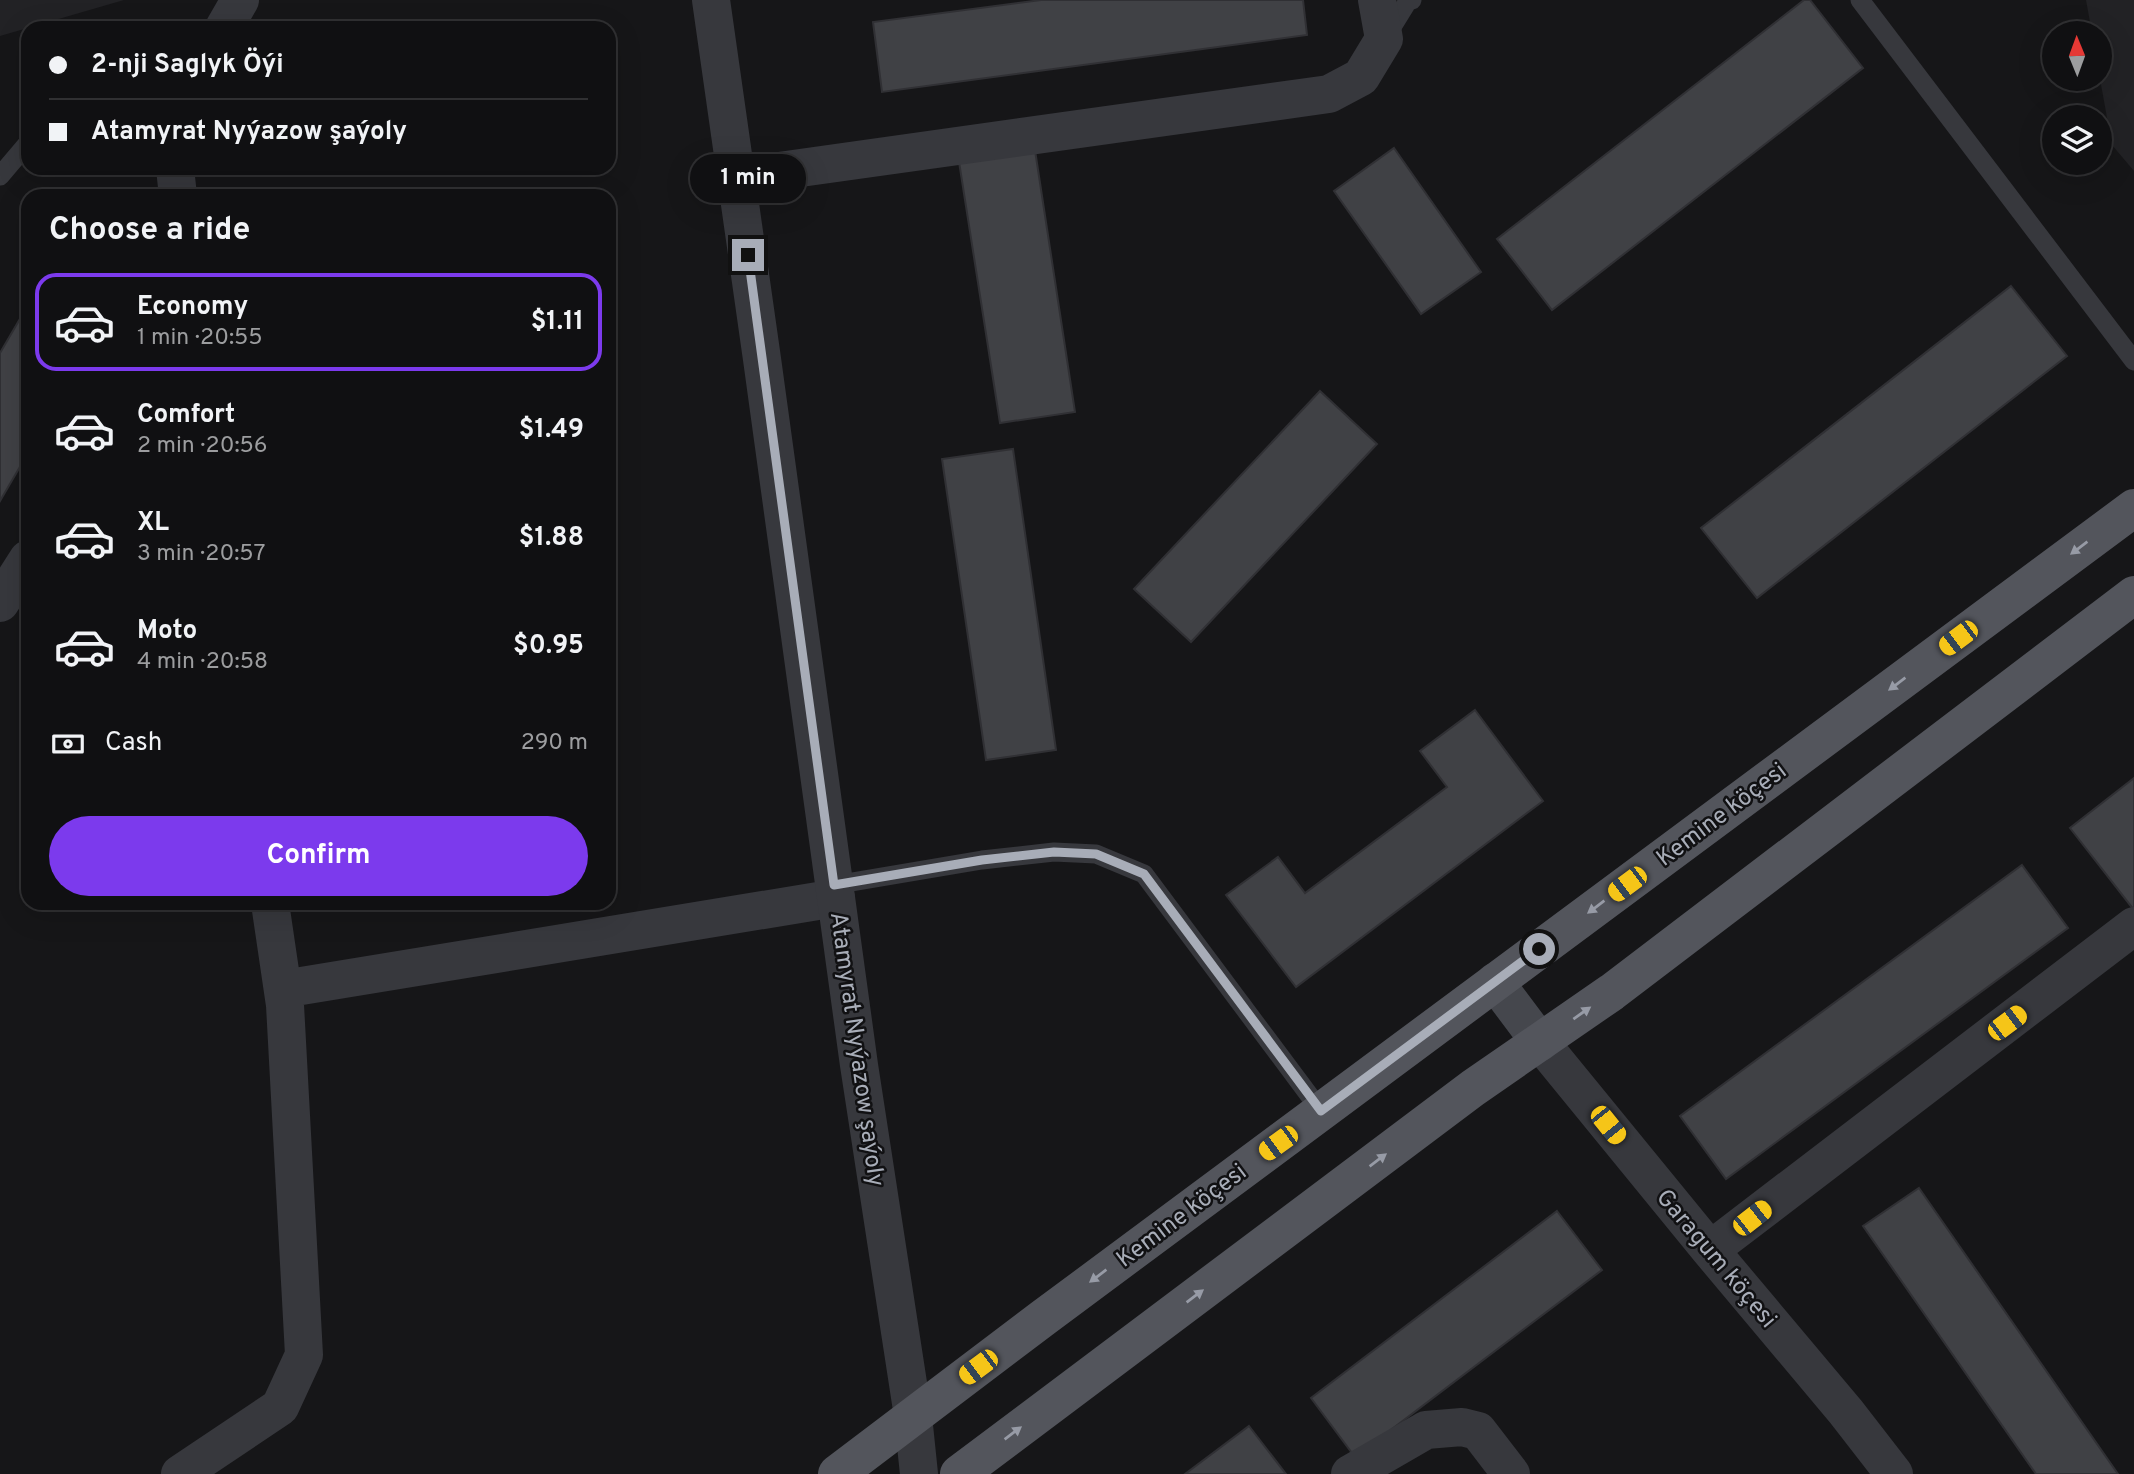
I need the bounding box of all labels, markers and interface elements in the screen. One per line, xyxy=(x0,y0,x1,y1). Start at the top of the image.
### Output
north arrow xyxy=(2042,21,2112,91)
map controls xyxy=(2042,21,2112,175)
text: 2-nji Saglyk Öýi xyxy=(91,49,284,82)
button: layers xyxy=(2042,105,2112,175)
text: Atamyrat Nyýazow şaýoly xyxy=(91,116,407,149)
callout: 1 min xyxy=(690,154,806,202)
text: 1 min xyxy=(720,164,776,193)
text: Choose a ride xyxy=(49,211,250,251)
route end xyxy=(732,239,764,271)
icon: car xyxy=(53,291,116,354)
text: Economy xyxy=(137,291,248,324)
text: $1.11 xyxy=(531,306,584,339)
text: 1 min · 20:55 xyxy=(137,324,263,353)
icon: car xyxy=(53,399,116,462)
text: Comfort xyxy=(137,399,235,432)
text: $1.49 xyxy=(519,414,584,447)
text: 2 min · 20:56 xyxy=(137,432,268,461)
icon: car xyxy=(53,507,116,570)
text: XL xyxy=(137,507,169,540)
text: $1.88 xyxy=(519,522,584,555)
text: 3 min · 20:57 xyxy=(137,540,265,569)
one-way arrow xyxy=(2070,541,2088,555)
icon: car xyxy=(53,615,116,678)
text: Moto xyxy=(137,615,197,648)
car xyxy=(1935,617,1982,659)
text: $0.95 xyxy=(513,630,584,663)
text: 4 min · 20:58 xyxy=(137,648,268,677)
one-way arrow xyxy=(1887,677,1906,691)
icon: cash xyxy=(49,725,87,763)
text: Cash xyxy=(105,727,162,760)
text: 290 m xyxy=(521,729,588,758)
street label: Kemine köçesi xyxy=(1651,757,1793,874)
button: Confirm xyxy=(49,816,588,896)
car xyxy=(1604,863,1651,905)
one-way arrow xyxy=(1587,900,1605,914)
street label: Atamyrat Nyýazow şaýoly xyxy=(822,910,890,1188)
route start xyxy=(1523,933,1555,965)
car xyxy=(1984,1002,2031,1044)
one-way arrow xyxy=(1573,1006,1591,1020)
car xyxy=(1587,1102,1630,1148)
car xyxy=(1255,1122,1302,1164)
one-way arrow xyxy=(1368,1153,1387,1167)
street label: Kemine köçesi xyxy=(1111,1158,1253,1275)
street label: Garagum köçesi xyxy=(1649,1184,1782,1335)
car xyxy=(1729,1197,1776,1239)
one-way arrow xyxy=(1090,1269,1108,1284)
one-way arrow xyxy=(1186,1289,1204,1304)
car xyxy=(955,1346,1002,1388)
one-way arrow xyxy=(1004,1426,1023,1440)

